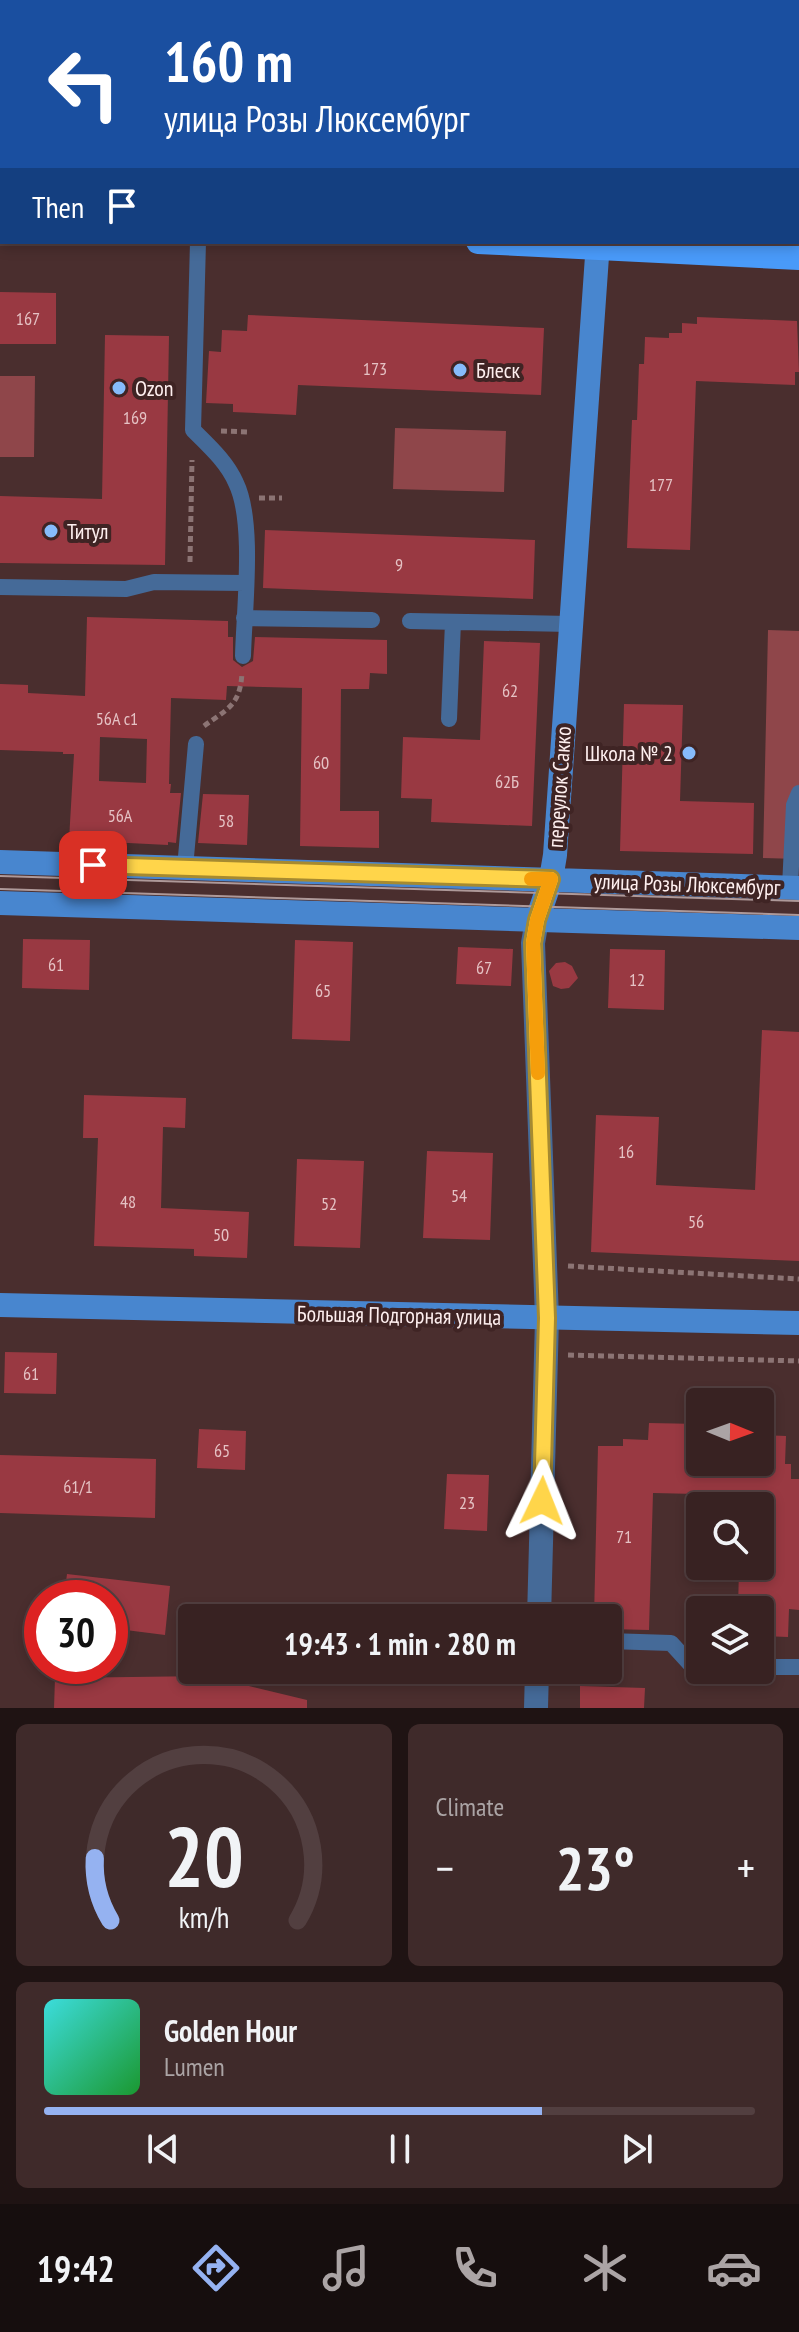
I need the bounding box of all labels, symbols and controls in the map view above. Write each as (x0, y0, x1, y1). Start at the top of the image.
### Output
text: 160 m (164, 25, 293, 97)
icon: left (32, 32, 136, 136)
text: улица Розы Люксембург (164, 95, 469, 142)
icon: arrive (100, 184, 144, 228)
text: Then (32, 187, 84, 226)
house number: 167 (16, 307, 40, 330)
place label: Блеск (476, 356, 520, 384)
house number: 173 (363, 357, 387, 380)
marker: Блеск (451, 361, 469, 379)
place label: Ozon (135, 374, 174, 402)
marker: Ozon (110, 379, 128, 397)
house number: 169 (123, 406, 147, 429)
house number: 177 (649, 473, 673, 496)
place label: Титул (67, 517, 109, 545)
marker: Титул (42, 522, 60, 540)
house number: 9 (395, 553, 403, 576)
house number: 62 (502, 679, 518, 702)
house number: 56А с1 (96, 707, 138, 730)
street label: переулок Сакко (541, 725, 577, 849)
place label: Школа № 2 (585, 739, 673, 767)
marker: Школа № 2 (680, 744, 698, 762)
house number: 60 (313, 751, 329, 774)
house number: 62Б (495, 770, 519, 793)
house number: 56А (108, 804, 133, 827)
house number: 58 (218, 809, 234, 832)
pin (59, 831, 127, 899)
icon: arrive (71, 843, 115, 887)
street label: улица Розы Люксембург (593, 867, 781, 901)
house number: 61 (48, 953, 64, 976)
house number: 67 (476, 956, 492, 979)
house number: 12 (629, 968, 645, 991)
house number: 65 (315, 979, 331, 1002)
house number: 16 (618, 1140, 634, 1163)
house number: 54 (451, 1184, 467, 1207)
house number: 48 (120, 1190, 136, 1213)
house number: 52 (321, 1192, 337, 1215)
house number: 56 (688, 1210, 704, 1233)
house number: 50 (213, 1223, 229, 1246)
street label: Большая Подгорная улица (297, 1299, 501, 1331)
house number: 61 (23, 1362, 39, 1385)
north arrow (686, 1388, 774, 1476)
map controls (686, 1388, 774, 1684)
house number: 65 (214, 1439, 230, 1462)
position arrow (500, 1459, 584, 1543)
house number: 61/1 (63, 1475, 93, 1498)
house number: 23 (459, 1491, 475, 1514)
button: search (686, 1492, 774, 1580)
house number: 71 (616, 1525, 632, 1548)
speed limit sign: 30 (24, 1580, 128, 1684)
button: layers (686, 1596, 774, 1684)
text: 19:43 · 1 min · 280 m (284, 1624, 516, 1663)
text: Climate (436, 1790, 504, 1823)
text: 20 (164, 1802, 244, 1910)
text: 23° (556, 1829, 635, 1907)
text: − (436, 1839, 454, 1896)
text: + (737, 1839, 755, 1896)
text: km/h (178, 1899, 229, 1936)
text: Golden Hour (164, 2011, 297, 2050)
text: Lumen (164, 2050, 225, 2083)
icon: previous (141, 2127, 185, 2171)
icon: pause (378, 2127, 422, 2171)
icon: next (615, 2127, 659, 2171)
icon: directions (188, 2240, 244, 2296)
icon: music (318, 2240, 374, 2296)
icon: phone (447, 2240, 503, 2296)
icon: climate (577, 2240, 633, 2296)
icon: car (706, 2240, 762, 2296)
text: 19:42 (37, 2245, 115, 2292)

